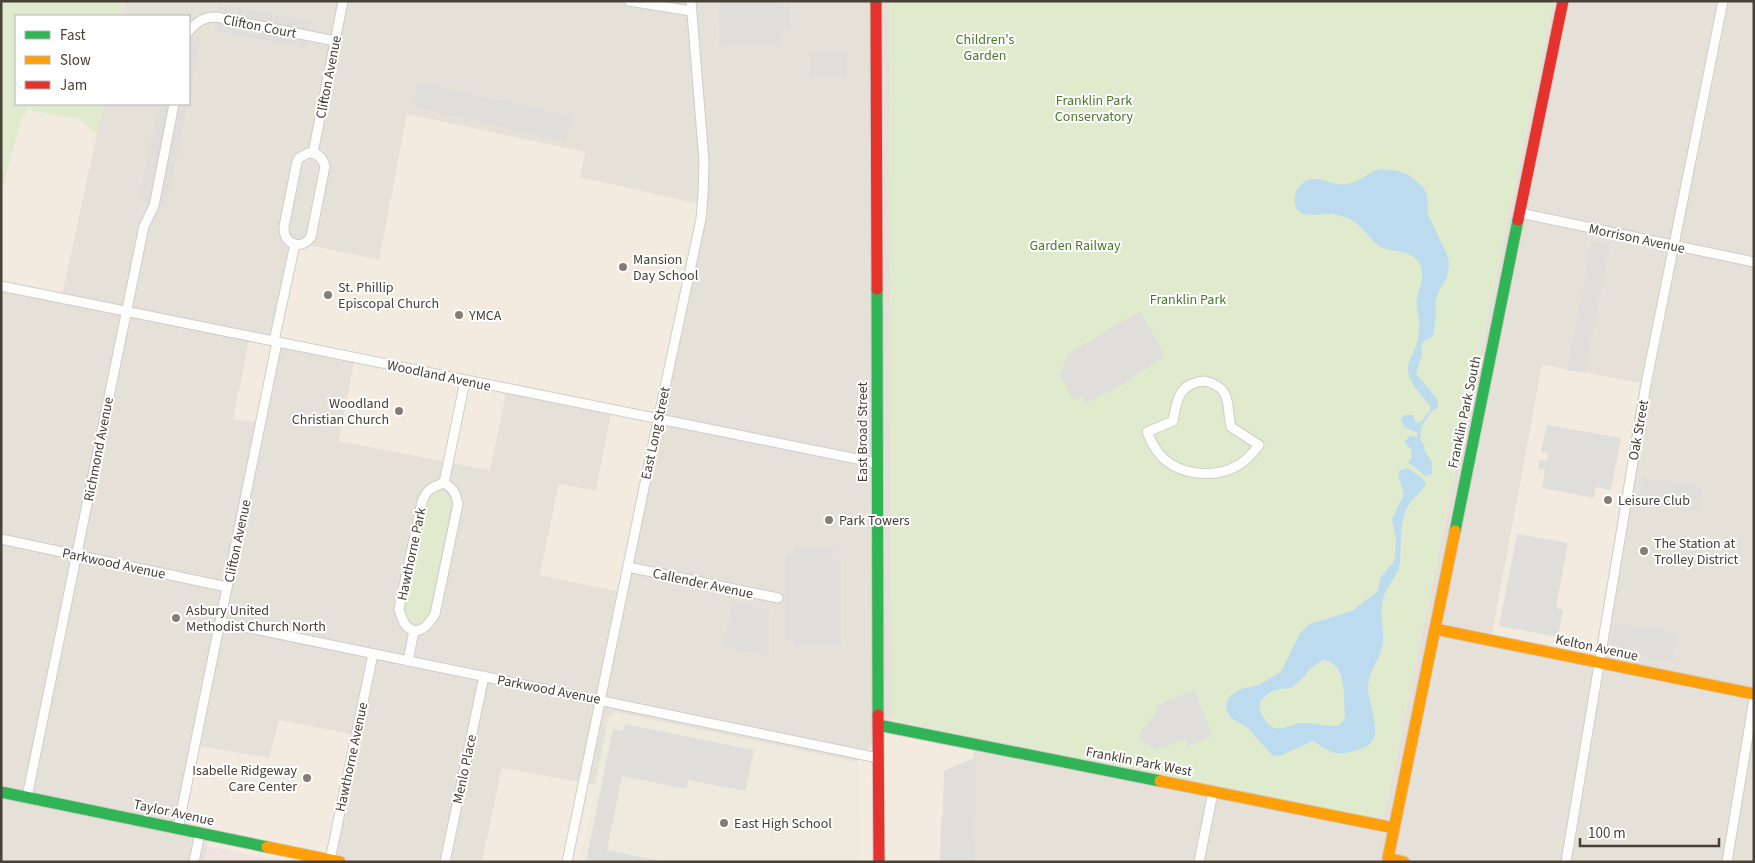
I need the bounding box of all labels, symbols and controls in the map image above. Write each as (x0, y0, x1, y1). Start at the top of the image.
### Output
street label: Clifton Court (222, 10, 298, 44)
legend (15, 15, 190, 105)
text: Fast (60, 25, 86, 46)
park label: Children's Garden (956, 30, 1015, 66)
street label: Clifton Avenue (311, 34, 347, 120)
text: Slow (60, 50, 91, 71)
text: Jam (60, 75, 87, 96)
park label: Franklin Park Conservatory (1055, 91, 1134, 127)
street label: Morrison Avenue (1587, 219, 1687, 259)
park label: Garden Railway (1029, 236, 1121, 256)
place label: Mansion Day School (633, 250, 699, 286)
marker: Mansion Day School (617, 261, 629, 273)
place label: St. Phillip Episcopal Church (338, 278, 439, 314)
marker: St. Phillip Episcopal Church (322, 289, 334, 301)
park label: Franklin Park (1150, 290, 1226, 310)
place label: YMCA (468, 306, 502, 326)
marker: YMCA (453, 309, 465, 321)
street label: Franklin Park South (1443, 354, 1487, 470)
street label: Woodland Avenue (385, 355, 493, 397)
street label: East Broad Street (853, 381, 873, 482)
street label: East Long Street (636, 385, 676, 481)
place label: Woodland Christian Church (292, 394, 389, 430)
street label: Richmond Avenue (79, 395, 119, 503)
street label: Oak Street (1624, 398, 1654, 462)
marker: Woodland Christian Church (393, 405, 405, 417)
place label: Leisure Club (1618, 491, 1690, 511)
marker: Leisure Club (1602, 494, 1614, 506)
street label: Clifton Avenue (219, 498, 257, 585)
street label: Hawthorne Park (392, 506, 432, 603)
place label: Park Towers (839, 511, 910, 531)
marker: Park Towers (823, 514, 835, 526)
place label: The Station at Trolley District (1654, 534, 1739, 570)
street label: Parkwood Avenue (60, 543, 167, 585)
marker: The Station at Trolley District (1638, 545, 1650, 557)
street label: Callender Avenue (651, 564, 755, 604)
place label: Asbury United Methodist Church North (186, 601, 326, 637)
marker: Asbury United Methodist Church North (170, 612, 182, 624)
street label: Kelton Avenue (1554, 629, 1640, 667)
street label: Parkwood Avenue (495, 670, 602, 710)
street label: Hawthorne Avenue (331, 700, 373, 814)
street label: Menlo Place (448, 733, 482, 806)
street label: Franklin Park West (1084, 742, 1194, 782)
place label: Isabelle Ridgeway Care Center (192, 761, 297, 797)
marker: Isabelle Ridgeway Care Center (301, 772, 313, 784)
street label: Taylor Avenue (132, 795, 216, 831)
place label: East High School (734, 814, 832, 834)
scale bar (1580, 816, 1719, 848)
marker: East High School (718, 817, 730, 829)
text: 100 m (1588, 823, 1626, 844)

